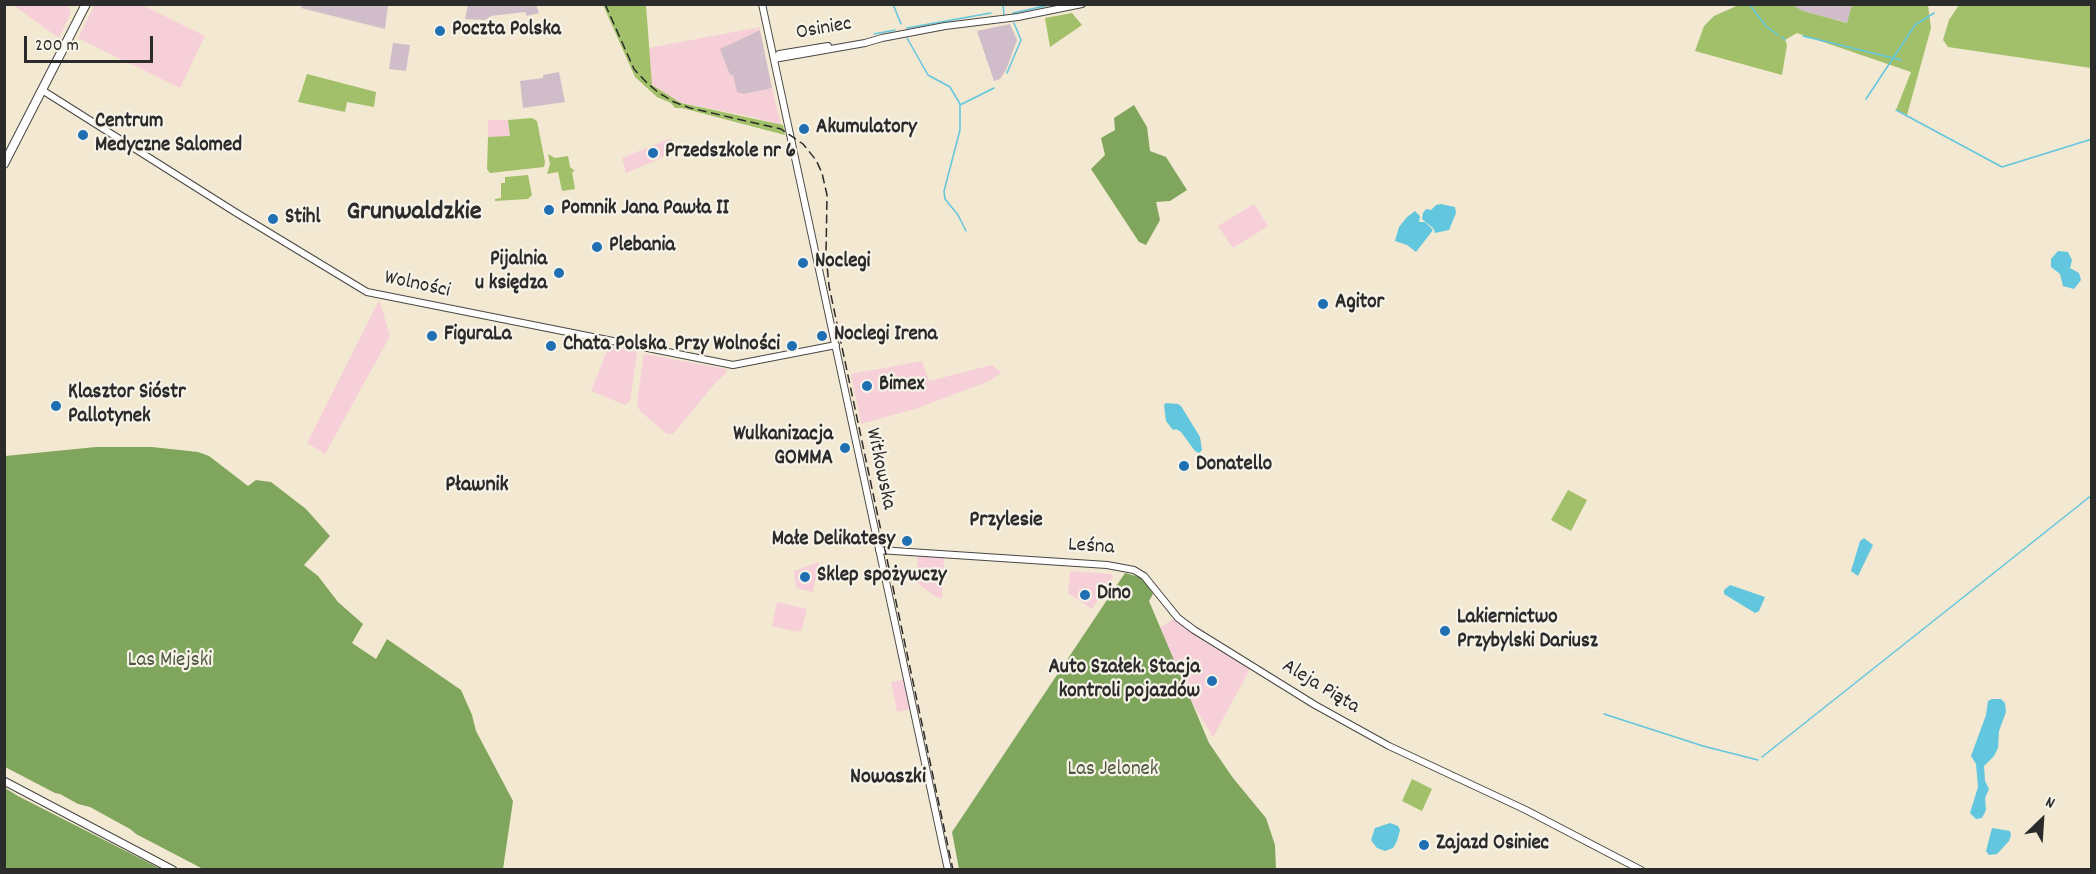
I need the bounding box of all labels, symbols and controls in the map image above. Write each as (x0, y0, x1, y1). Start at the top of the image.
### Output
street label: Osiniec (794, 13, 854, 47)
place label: Poczta Polska (452, 18, 561, 44)
scale bar (27, 24, 156, 62)
marker: Poczta Polska (433, 24, 447, 38)
text: 200 m (35, 34, 79, 59)
place label: Centrum Medyczne Salomed (95, 110, 242, 160)
place label: Akumulatory (816, 116, 917, 142)
marker: Akumulatory (797, 122, 811, 136)
marker: Centrum Medyczne Salomed (76, 128, 90, 142)
place label: Przedszkole nr 6 (665, 140, 796, 166)
marker: Przedszkole nr 6 (646, 146, 660, 160)
place label: Pomnik Jana Pawła II (561, 197, 729, 223)
district label: Grunwaldzkie (346, 198, 482, 230)
marker: Pomnik Jana Pawła II (542, 203, 556, 217)
place label: Stihl (285, 206, 320, 232)
marker: Stihl (266, 212, 280, 226)
place label: Plebania (609, 234, 675, 260)
marker: Plebania (590, 240, 604, 254)
place label: Pijalnia u księdza (475, 248, 547, 298)
place label: Noclegi (815, 250, 870, 276)
marker: Noclegi (796, 256, 810, 270)
marker: Pijalnia u księdza (552, 266, 566, 280)
street label: Wolności (382, 267, 452, 305)
place label: Agitor (1335, 291, 1384, 317)
marker: Agitor (1316, 297, 1330, 311)
place label: FiguraLa (444, 323, 512, 349)
place label: Noclegi Irena (834, 323, 937, 349)
marker: FiguraLa (425, 329, 439, 343)
marker: Noclegi Irena (815, 329, 829, 343)
place label: Chata Polska (563, 333, 666, 359)
place label: Przy Wolności (675, 333, 780, 359)
marker: Chata Polska (544, 339, 558, 353)
marker: Przy Wolności (785, 339, 799, 353)
place label: Bimex (879, 373, 924, 399)
marker: Bimex (860, 379, 874, 393)
place label: Klasztor Sióstr Pallotynek (68, 381, 186, 431)
marker: Klasztor Sióstr Pallotynek (49, 399, 63, 413)
place label: Wulkanizacja GOMMA (733, 423, 833, 473)
street label: Witkowska (858, 426, 900, 512)
marker: Wulkanizacja GOMMA (838, 441, 852, 455)
place label: Donatello (1196, 453, 1272, 479)
marker: Donatello (1177, 459, 1191, 473)
district label: Pławnik (445, 474, 509, 500)
district label: Przylesie (969, 509, 1043, 535)
place label: Małe Delikatesy (772, 528, 895, 554)
marker: Małe Delikatesy (900, 534, 914, 548)
street label: Leśna (1067, 534, 1115, 562)
place label: Sklep spożywczy (817, 564, 946, 590)
marker: Sklep spożywczy (798, 570, 812, 584)
place label: Dino (1097, 582, 1131, 608)
marker: Dino (1078, 588, 1092, 602)
place label: Lakiernictwo Przybylski Dariusz (1457, 606, 1598, 656)
marker: Lakiernictwo Przybylski Dariusz (1438, 624, 1452, 638)
park label: Las Miejski (128, 649, 212, 675)
street label: Aleja Piąta (1277, 655, 1363, 721)
place label: Auto Szałek. Stacja kontroli pojazdów (1048, 656, 1200, 706)
marker: Auto Szałek. Stacja kontroli pojazdów (1205, 674, 1219, 688)
park label: Las Jelonek (1068, 758, 1158, 784)
district label: Nowaszki (850, 766, 926, 792)
north arrow (2012, 790, 2072, 850)
text: N (2041, 791, 2058, 815)
place label: Zajazd Osiniec (1436, 832, 1549, 858)
marker: Zajazd Osiniec (1417, 838, 1431, 852)

